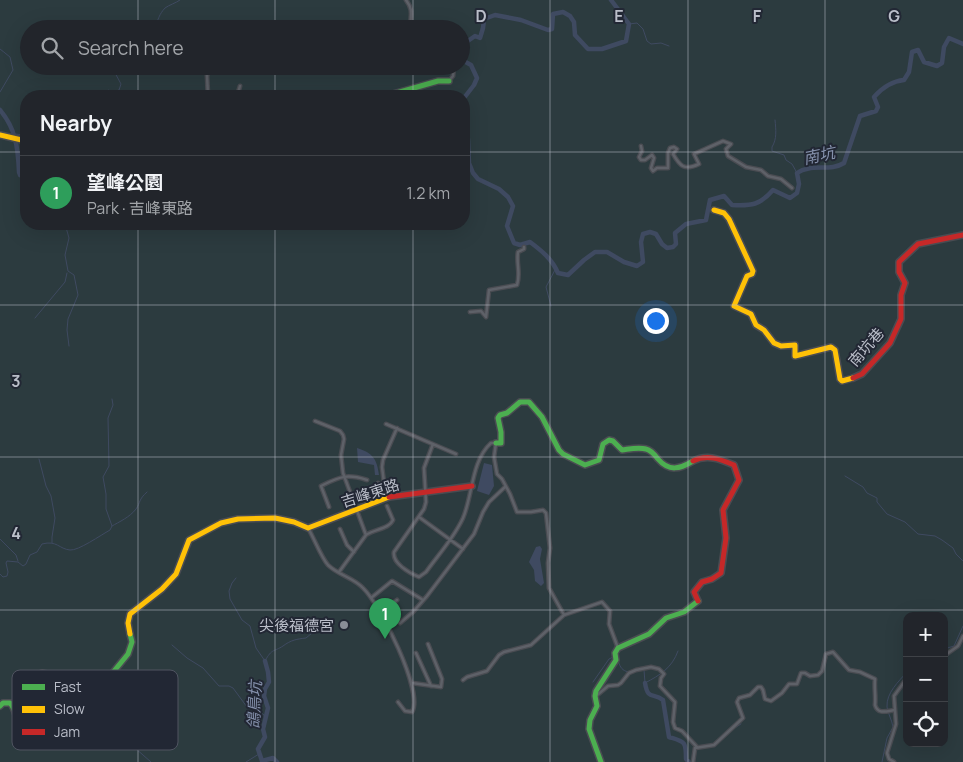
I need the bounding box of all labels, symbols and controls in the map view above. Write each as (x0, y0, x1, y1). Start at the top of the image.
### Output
text: D (475, 5, 487, 27)
text: E (614, 5, 624, 27)
text: F (753, 5, 762, 27)
text: G (888, 5, 900, 27)
search box (20, 20, 470, 75)
icon: search (38, 34, 66, 62)
text: Search here (78, 35, 184, 61)
text: Nearby (40, 109, 112, 137)
water label: 南坑 (801, 140, 839, 169)
text: 望峰公園 (87, 169, 163, 195)
text: 1 (52, 182, 60, 204)
text: 1.2 km (407, 182, 450, 204)
text: Park · 吉峰東路 (87, 197, 193, 219)
your location (643, 308, 669, 334)
street label: 南坑巷 (843, 323, 889, 371)
text: 3 (11, 370, 21, 392)
street label: 吉峰東路 (338, 474, 402, 512)
text: 4 (11, 522, 21, 544)
pin: 1 (369, 598, 401, 639)
map controls (903, 612, 948, 747)
button: + (903, 612, 948, 657)
place label: 尖後福德宮 (259, 615, 334, 636)
marker: 尖後福德宮 (338, 619, 350, 631)
button: − (903, 657, 948, 702)
legend (12, 670, 178, 750)
text: Fast (54, 677, 82, 696)
water label: 鴿鳥坑 (242, 678, 266, 730)
text: Slow (54, 699, 85, 718)
button: locate (903, 702, 948, 747)
text: Jam (54, 722, 80, 741)

